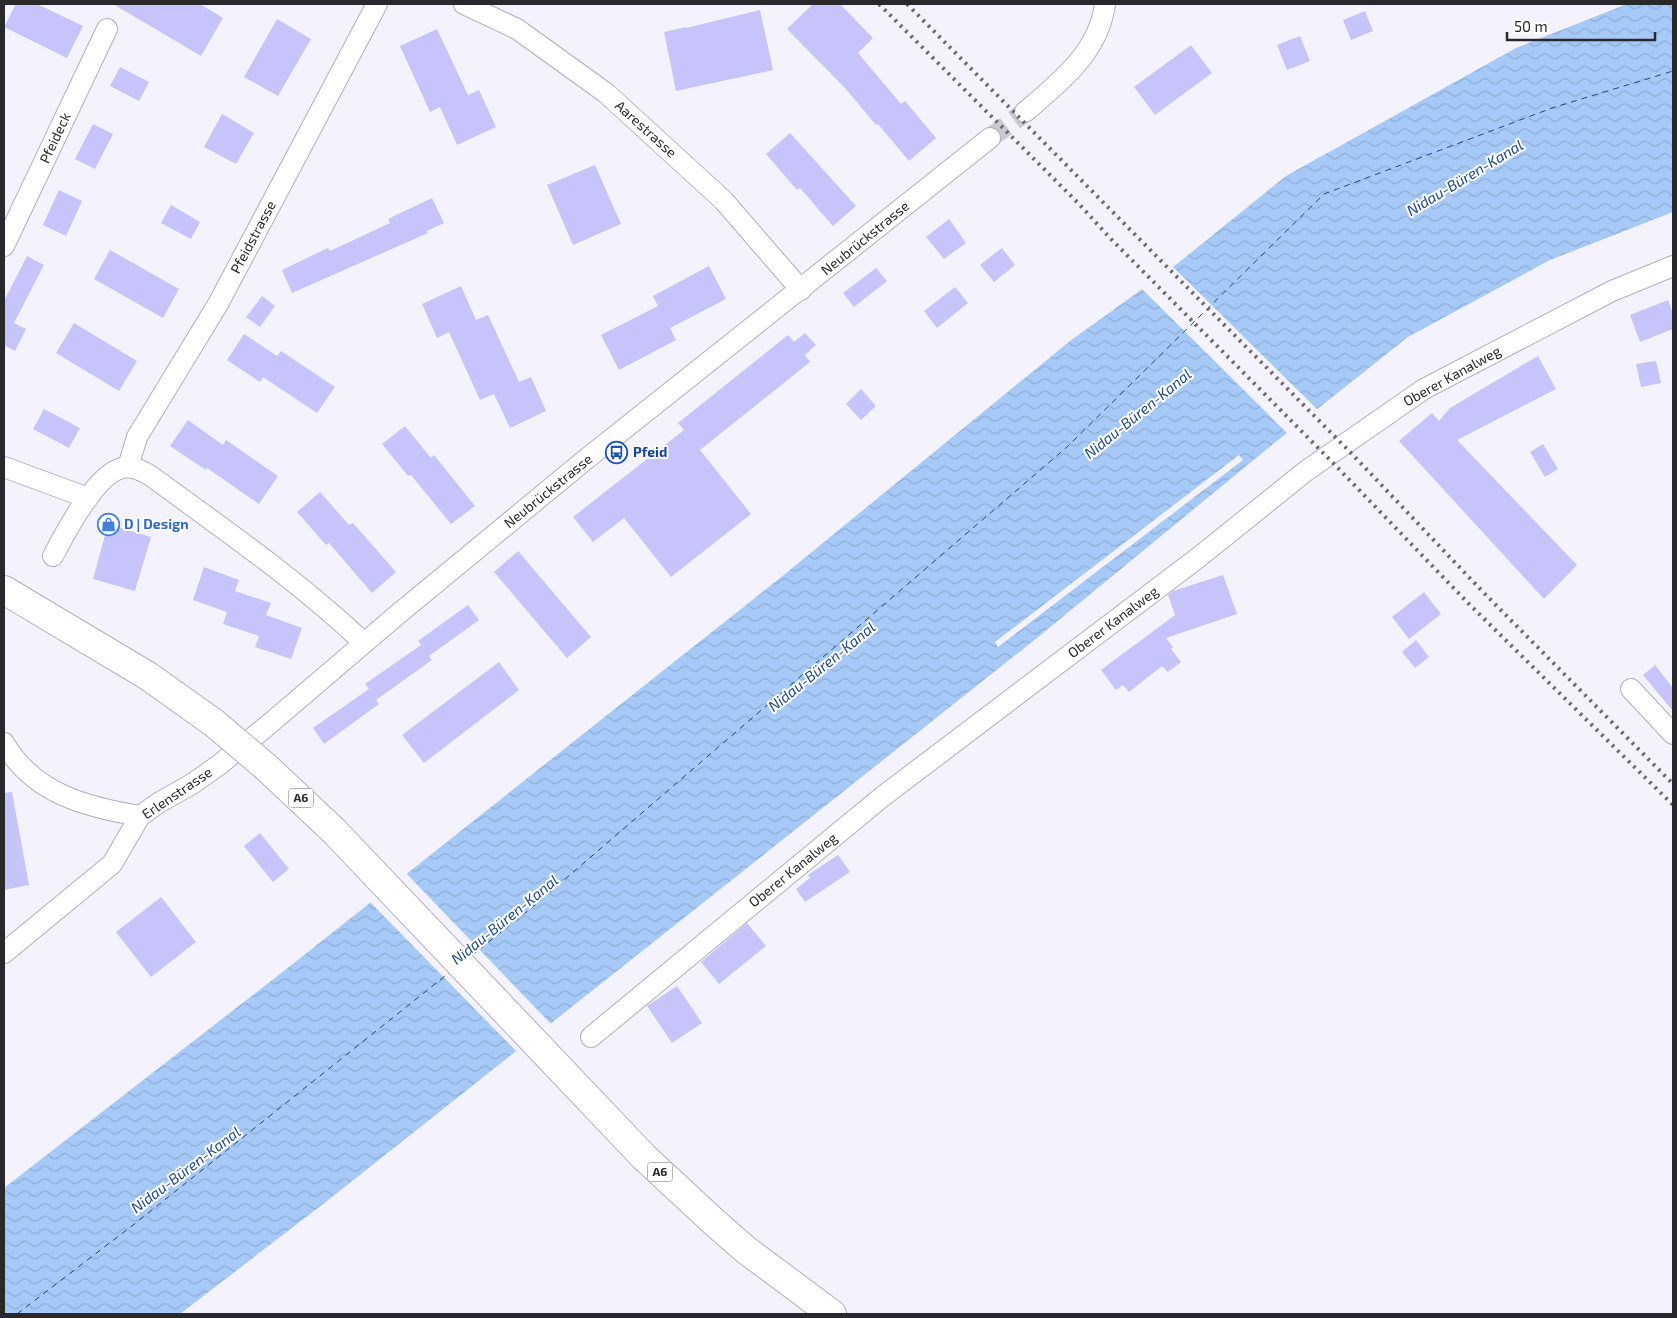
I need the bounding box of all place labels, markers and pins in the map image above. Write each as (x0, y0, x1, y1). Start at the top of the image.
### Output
bus stop icon: Pfeid (605, 440, 629, 464)
place label: Pfeid (633, 443, 667, 460)
shop icon: D | Design (96, 512, 120, 536)
place label: D | Design (124, 515, 189, 532)

